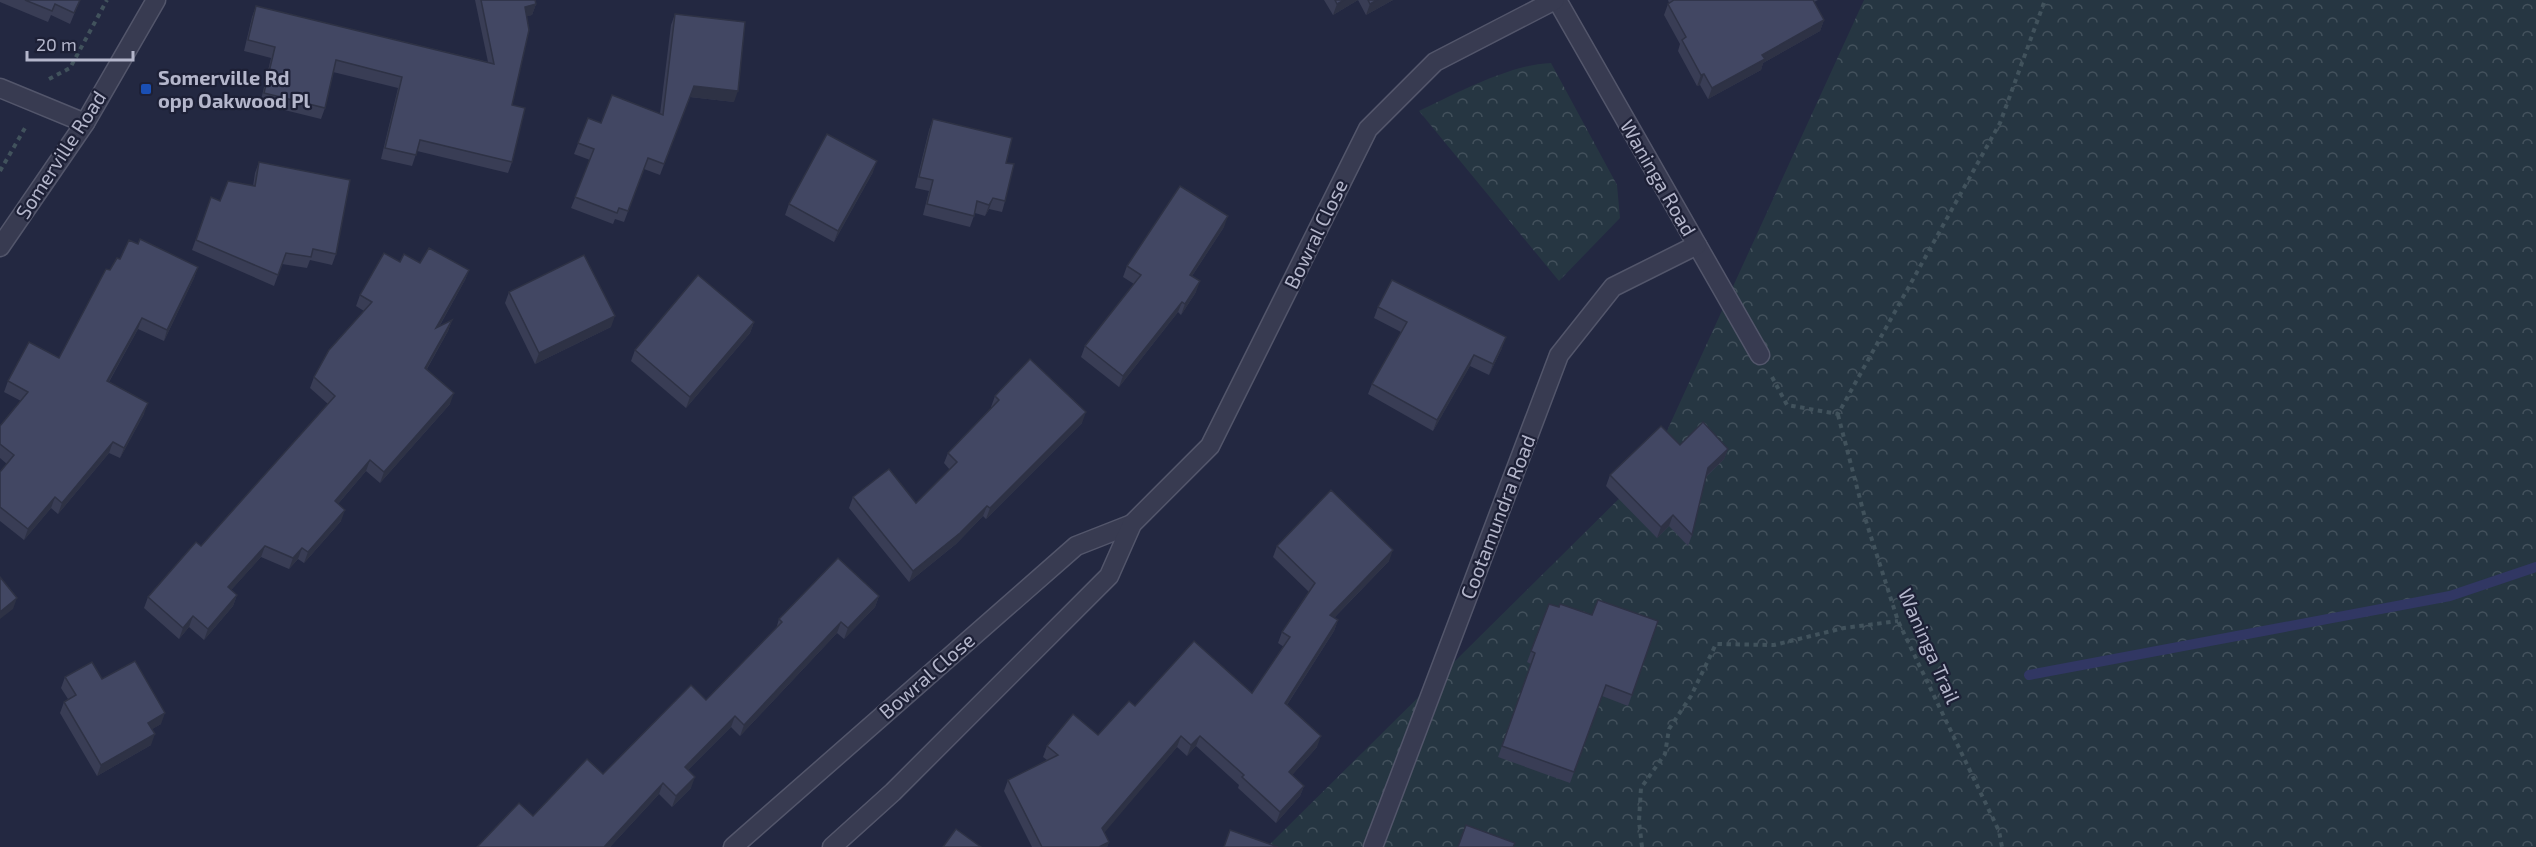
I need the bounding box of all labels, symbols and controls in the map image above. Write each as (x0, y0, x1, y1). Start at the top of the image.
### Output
scale bar (27, 24, 134, 62)
text: 20 m (36, 33, 77, 55)
place label: Somerville Rd opp Oakwood Pl (158, 65, 311, 112)
marker: Somerville Rd opp Oakwood Pl (139, 82, 153, 96)
street label: Somerville Road (10, 86, 110, 223)
street label: Waninga Road (1616, 115, 1702, 240)
street label: Bowral Close (1278, 175, 1352, 292)
street label: Cootamundra Road (1455, 431, 1539, 602)
street label: Waninga Trail (1894, 584, 1966, 707)
street label: Bowral Close (874, 627, 979, 723)

